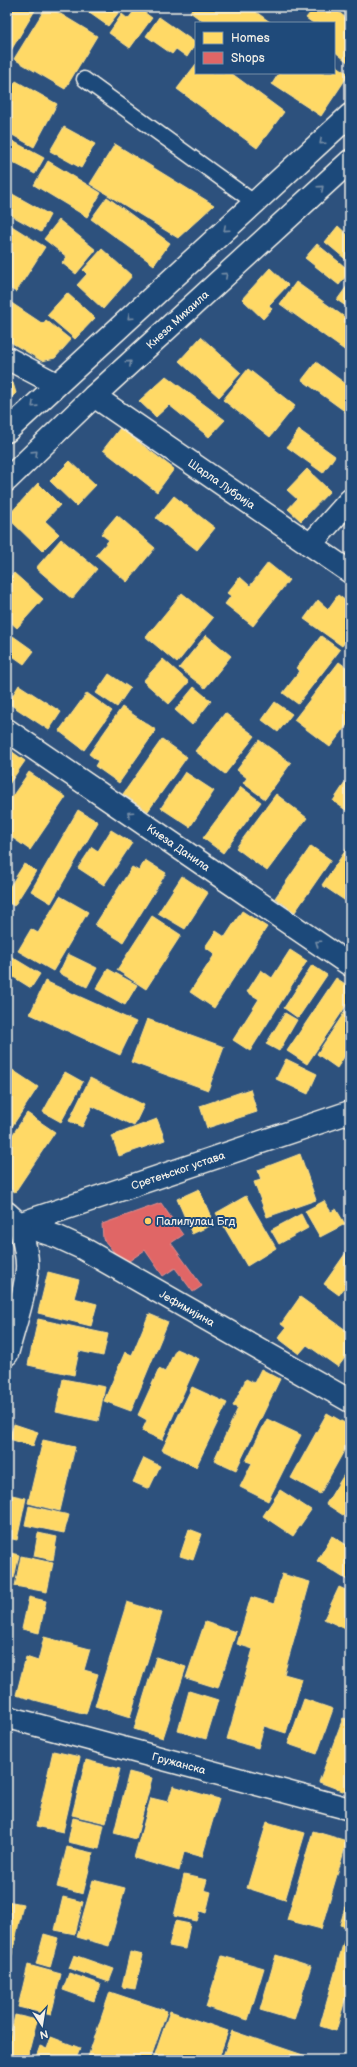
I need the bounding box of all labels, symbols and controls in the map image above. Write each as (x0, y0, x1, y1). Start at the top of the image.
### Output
legend (195, 22, 335, 74)
text: Homes (231, 31, 270, 46)
text: Shops (231, 51, 265, 66)
one-way arrow (319, 137, 326, 144)
one-way arrow (316, 185, 324, 192)
one-way arrow (223, 225, 230, 232)
one-way arrow (221, 273, 228, 280)
street label: Кнеза Михаила (143, 287, 211, 351)
one-way arrow (127, 313, 135, 320)
one-way arrow (125, 361, 132, 368)
one-way arrow (31, 400, 39, 408)
one-way arrow (30, 450, 38, 457)
street label: Шарла Лубрија (186, 456, 258, 512)
one-way arrow (127, 811, 134, 819)
street label: Кнеза Данила (145, 821, 213, 874)
one-way arrow (315, 940, 322, 948)
street label: Сретењског устава (129, 1148, 227, 1192)
place label: Палилулац Бгд (156, 1215, 236, 1228)
marker: Палилулац Бгд (143, 1216, 153, 1226)
street label: Јефимијина (157, 1287, 218, 1329)
street label: Гружанска (151, 1750, 208, 1777)
north arrow (22, 2005, 62, 2045)
text: N (39, 2027, 49, 2042)

